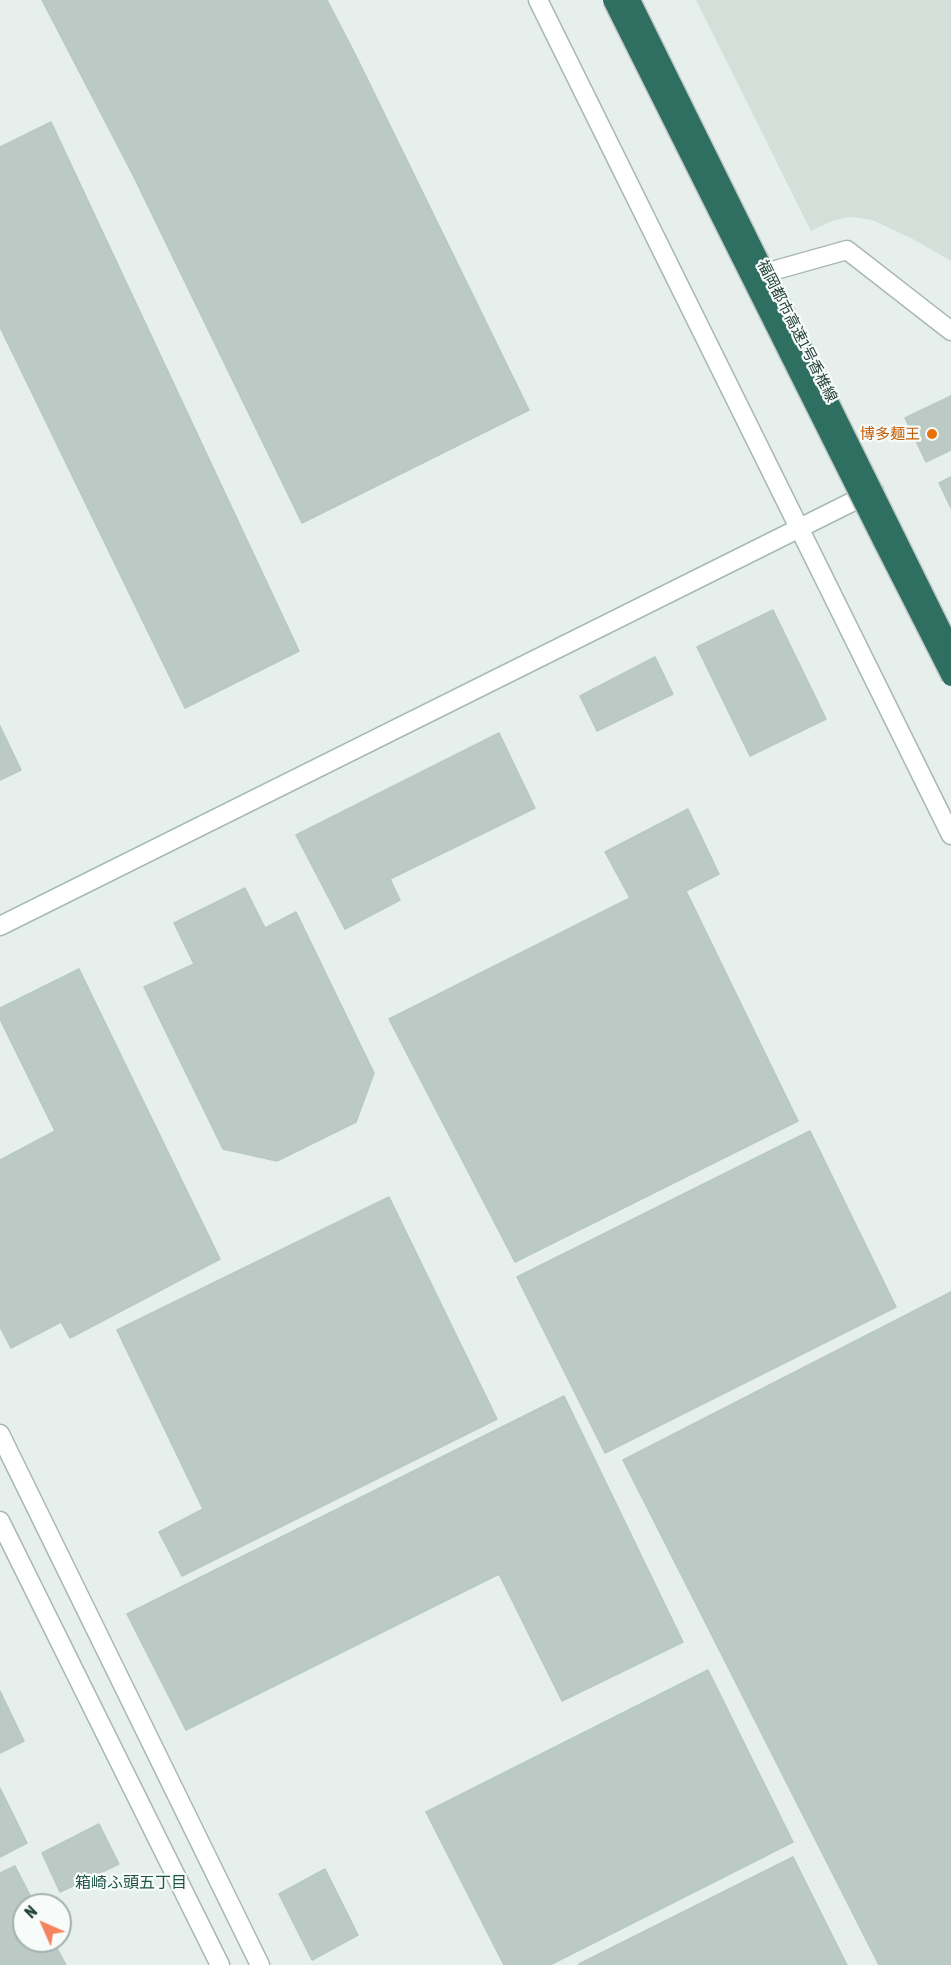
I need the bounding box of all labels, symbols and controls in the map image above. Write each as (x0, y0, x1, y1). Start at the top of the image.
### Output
street label: 福岡都市高速1号香椎線 (753, 257, 841, 405)
place label: 博多麺王 (860, 425, 920, 443)
marker: 博多麺王 (925, 427, 939, 441)
district label: 箱崎ふ頭五丁目 (75, 1873, 187, 1893)
north arrow (12, 1893, 72, 1953)
text: N (21, 1902, 40, 1921)

